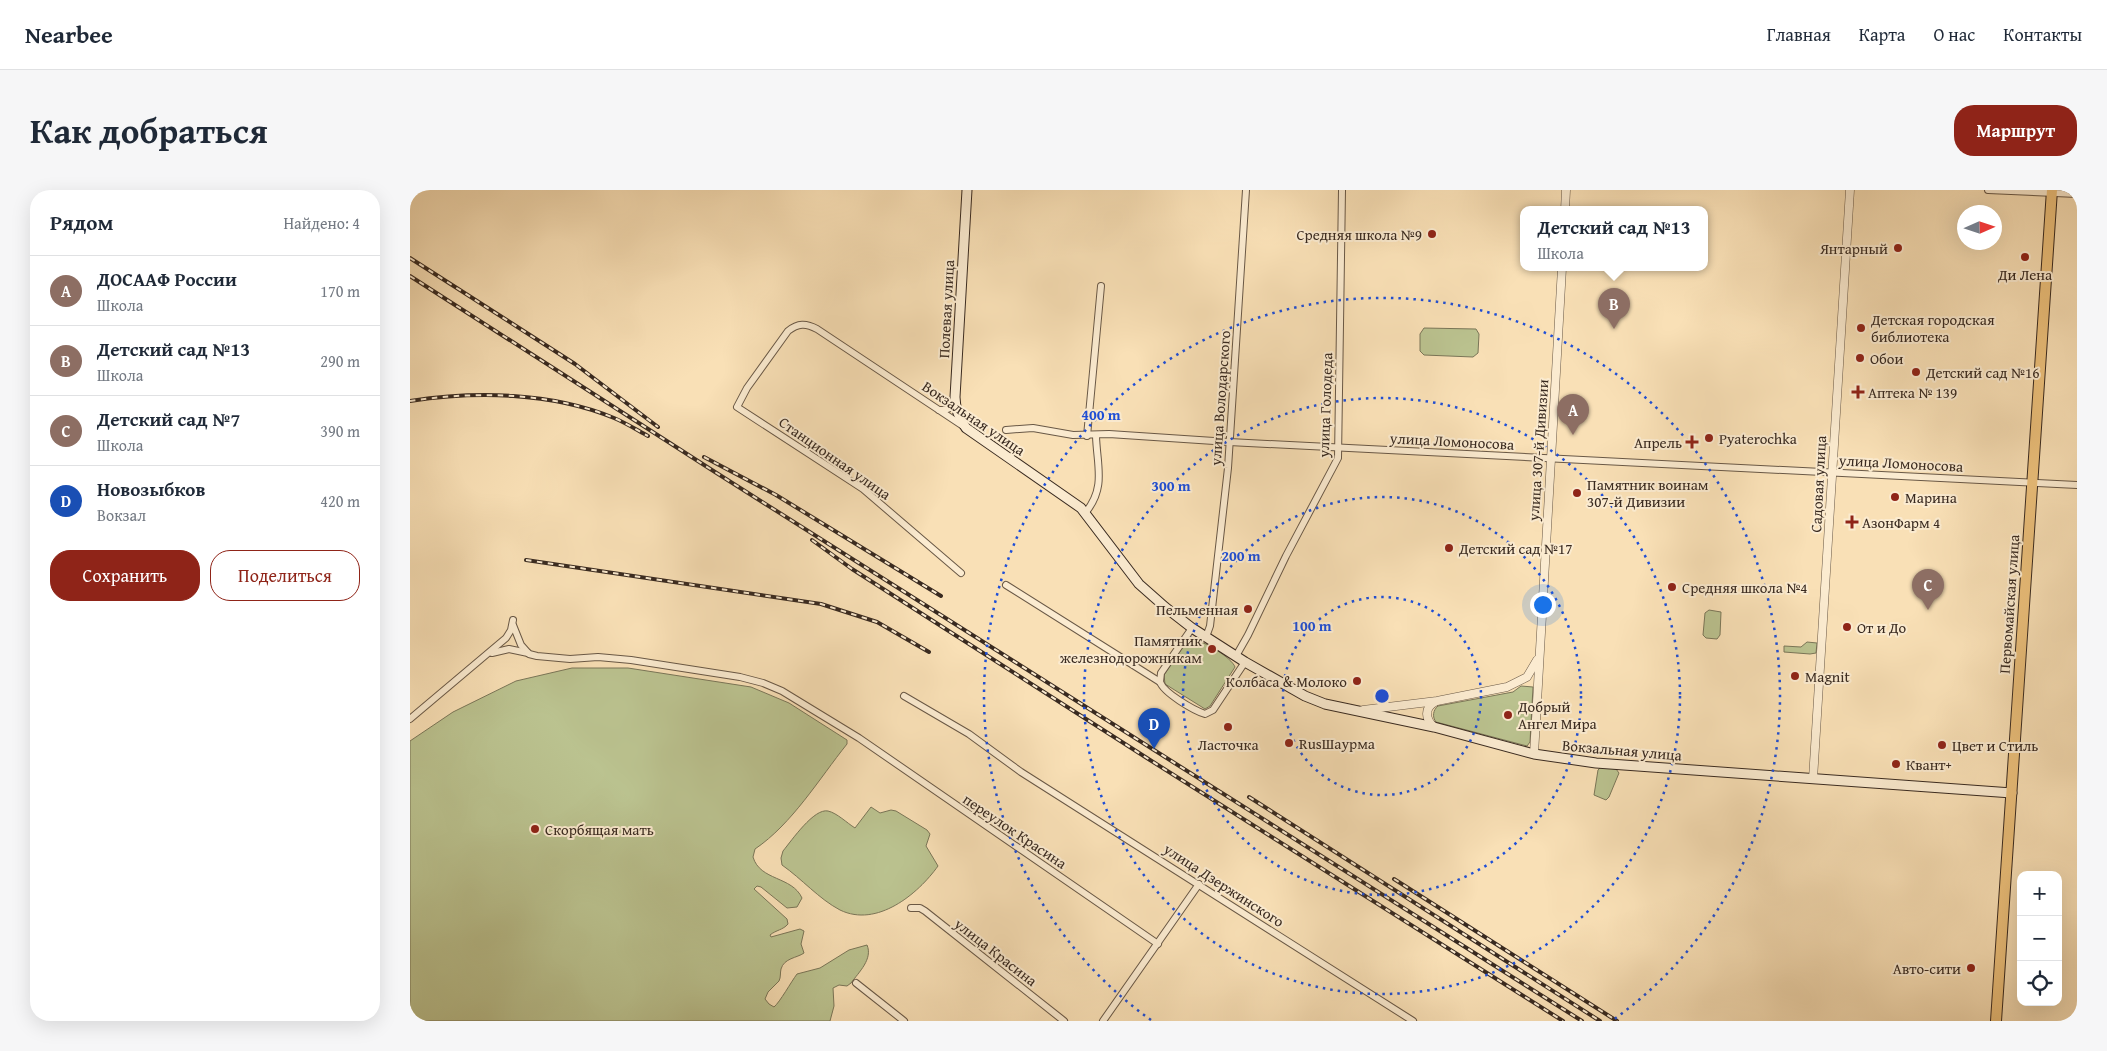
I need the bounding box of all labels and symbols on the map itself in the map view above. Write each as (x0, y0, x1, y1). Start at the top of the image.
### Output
north arrow (1957, 205, 2002, 250)
place label: Средняя школа №9 (1296, 224, 1422, 245)
marker: Средняя школа №9 (1426, 228, 1438, 240)
place label: Янтарный (1819, 238, 1888, 259)
marker: Янтарный (1892, 242, 1904, 254)
marker: Ди Лена (2019, 251, 2031, 263)
street label: Полевая улица (933, 258, 959, 359)
place label: Ди Лена (1997, 264, 2053, 285)
pin: B (1598, 288, 1630, 329)
place label: Детская городская библиотека (1870, 309, 1995, 347)
marker: Детская городская библиотека (1855, 322, 1867, 334)
street label: улица Володарского (1205, 329, 1235, 467)
place label: Обои (1870, 348, 1903, 369)
street label: улица Голодеда (1313, 351, 1337, 459)
marker: Обои (1854, 352, 1866, 364)
place label: Детский сад №16 (1925, 362, 2039, 383)
marker: Детский сад №16 (1910, 366, 1922, 378)
street label: Вокзальная улица (918, 376, 1030, 461)
street label: улица 307-й Дивизии (1523, 378, 1553, 523)
place label: Аптека № 139 (1868, 382, 1957, 403)
marker: Аптека № 139 (1852, 386, 1864, 398)
pin: A (1557, 394, 1589, 435)
text: 400 m (1081, 404, 1121, 425)
street label: Станционная улица (775, 411, 896, 505)
street label: улица Ломоносова (1388, 427, 1516, 455)
place label: Pyaterochka (1719, 428, 1797, 449)
place label: Апрель (1634, 432, 1682, 453)
marker: Pyaterochka (1703, 432, 1715, 444)
street label: Садовая улица (1805, 434, 1831, 533)
marker: Апрель (1686, 436, 1698, 448)
street label: улица Ломоносова (1837, 449, 1965, 477)
place label: Памятник воинам 307-й Дивизии (1587, 474, 1709, 512)
text: 300 m (1151, 475, 1191, 496)
marker: Памятник воинам 307-й Дивизии (1571, 487, 1583, 499)
place label: Марина (1905, 487, 1958, 508)
marker: Марина (1889, 491, 1901, 503)
place label: АзонФарм 4 (1862, 512, 1940, 533)
marker: АзонФарм 4 (1846, 516, 1858, 528)
street label: Первомайская улица (1994, 533, 2024, 674)
place label: Детский сад №17 (1458, 538, 1572, 559)
marker: Детский сад №17 (1443, 542, 1455, 554)
text: 200 m (1221, 545, 1261, 566)
pin: C (1912, 569, 1944, 610)
place label: Средняя школа №4 (1682, 577, 1808, 598)
marker: Средняя школа №4 (1666, 581, 1678, 593)
your location (1530, 592, 1556, 618)
place label: Пельменная (1156, 599, 1238, 620)
marker: Пельменная (1242, 603, 1254, 615)
text: 100 m (1292, 615, 1332, 636)
place label: От и До (1857, 617, 1906, 638)
marker: От и До (1841, 621, 1853, 633)
place label: Памятник железнодорожникам (1060, 630, 1202, 668)
marker: Памятник железнодорожникам (1206, 643, 1218, 655)
place label: Magnit (1805, 666, 1850, 687)
marker: Magnit (1789, 670, 1801, 682)
place label: Колбаса & Молоко (1226, 671, 1347, 692)
marker: Колбаса & Молоко (1351, 675, 1363, 687)
centre of rings (1373, 687, 1391, 705)
place label: Добрый Ангел Мира (1517, 696, 1598, 734)
pin: D (1138, 708, 1170, 749)
marker: Добрый Ангел Мира (1502, 709, 1514, 721)
marker: Ласточка (1222, 721, 1234, 733)
place label: RusШаурма (1299, 733, 1376, 754)
place label: Ласточка (1197, 734, 1259, 755)
street label: Вокзальная улица (1561, 734, 1684, 766)
place label: Цвет и Стиль (1952, 735, 2038, 756)
marker: RusШаурма (1283, 737, 1295, 749)
marker: Цвет и Стиль (1936, 739, 1948, 751)
place label: Квант+ (1906, 754, 1952, 775)
marker: Квант+ (1890, 758, 1902, 770)
street label: переулок Красина (959, 788, 1072, 874)
place label: Скорбящая мать (545, 819, 654, 840)
marker: Скорбящая мать (529, 823, 541, 835)
street label: улица Дзержинского (1159, 838, 1289, 932)
street label: улица Красина (949, 912, 1042, 991)
place label: Авто-сити (1893, 958, 1961, 979)
marker: Авто-сити (1965, 962, 1977, 974)

